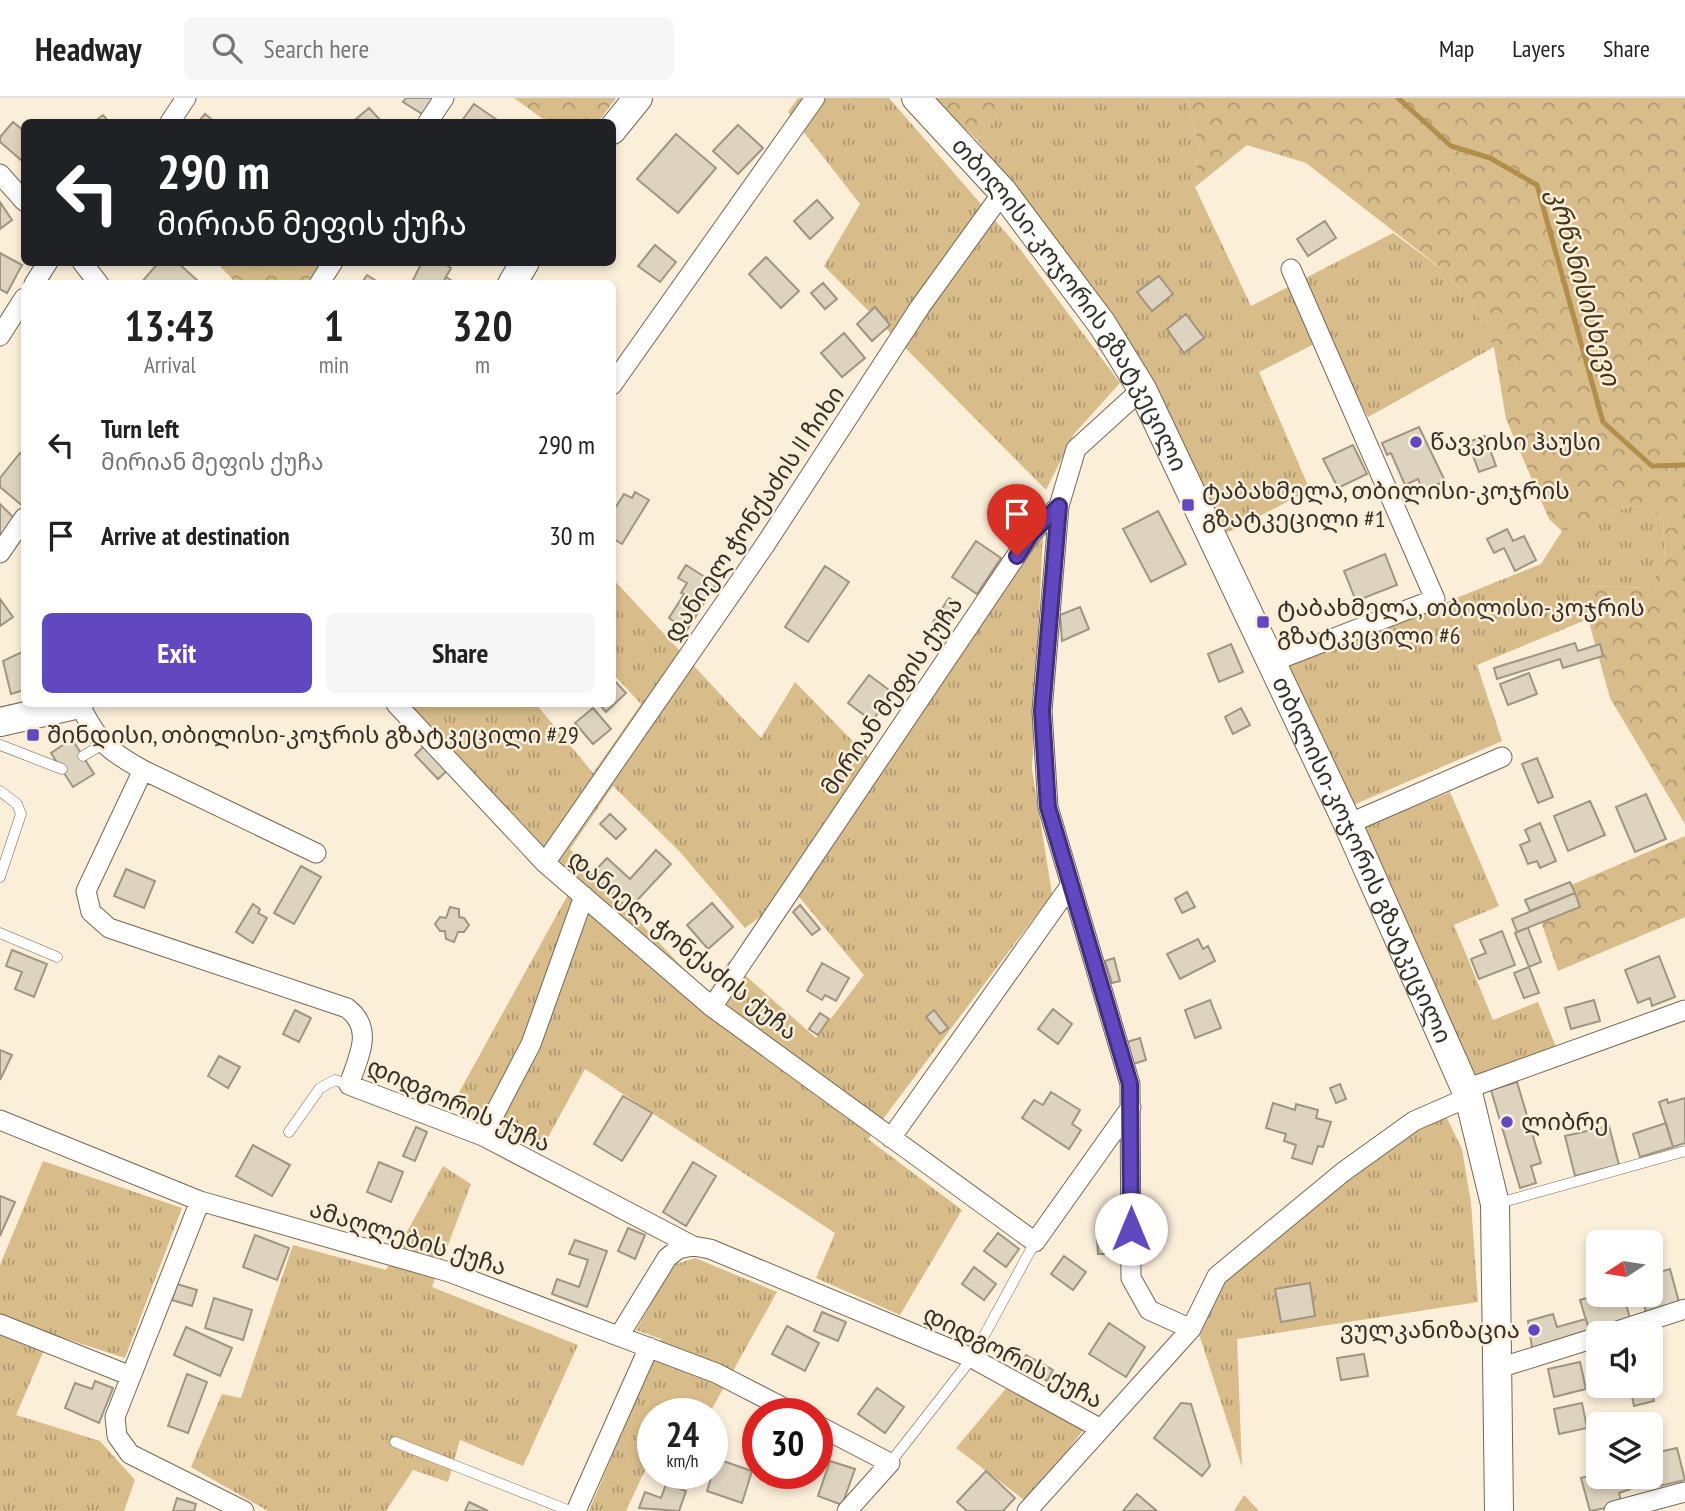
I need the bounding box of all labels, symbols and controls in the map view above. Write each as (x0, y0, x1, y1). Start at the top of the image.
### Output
search box (184, 17, 674, 80)
text: Headway (35, 27, 142, 70)
icon: search (208, 29, 246, 67)
text: Search here (264, 32, 369, 65)
text: Map (1439, 33, 1474, 64)
text: Layers (1512, 33, 1565, 64)
text: Share (1603, 33, 1650, 64)
street label: თბილისი-კოჯორის გზატკეცილი (945, 130, 1195, 476)
text: 290 m (157, 139, 270, 203)
icon: left (42, 147, 133, 238)
water label: კრწანისისხევი (1541, 185, 1629, 390)
text: მირიან მეფის ქუჩა (157, 202, 467, 244)
text: 13:43 (124, 298, 215, 353)
text: 1 (324, 298, 344, 353)
text: 320 (452, 298, 513, 353)
text: Arrival (144, 350, 196, 379)
text: min (319, 350, 349, 379)
text: m (475, 350, 490, 379)
street label: დანიელ ჭონქაძის II ჩიხი (656, 380, 851, 648)
text: Turn left (101, 412, 179, 445)
icon: left (42, 426, 80, 464)
place label: წავკისი ჰაუსი (1430, 426, 1601, 457)
text: 290 m (537, 428, 595, 461)
marker: წავკისი ჰაუსი (1408, 434, 1424, 450)
text: მირიან მეფის ქუჩა (101, 447, 324, 476)
place label: ტაბახმელა, თბილისი-კოჯრის გზატკეცილი #1 (1202, 475, 1570, 534)
pin (987, 484, 1047, 556)
icon: arrive (998, 495, 1036, 533)
marker: ტაბახმელა, თბილისი-კოჯრის გზატკეცილი #1 (1180, 497, 1196, 513)
icon: arrive (42, 517, 80, 555)
text: Arrive at destination (101, 519, 290, 552)
text: 30 m (549, 519, 595, 552)
street label: მირიან მეფის ქუჩა (814, 591, 969, 801)
place label: ტაბახმელა, თბილისი-კოჯრის გზატკეცილი #6 (1277, 592, 1645, 651)
button: Exit (42, 613, 312, 693)
button: Share (326, 613, 595, 693)
marker: ტაბახმელა, თბილისი-კოჯრის გზატკეცილი #6 (1255, 614, 1271, 630)
street label: თბილისი-კოჯორის გზატკეცილი (1265, 671, 1459, 1048)
place label: შინდისი, თბილისი-კოჯრის გზატკეცილი #29 (47, 719, 579, 750)
marker: შინდისი, თბილისი-კოჯრის გზატკეცილი #29 (25, 727, 41, 743)
street label: დანიელ ჭონქაძის ქუჩა (562, 843, 804, 1047)
street label: დიდგორის ქუჩა (363, 1050, 556, 1159)
place label: ლიბრე (1521, 1106, 1609, 1137)
marker: ლიბრე (1499, 1114, 1515, 1130)
position arrow (1094, 1192, 1168, 1266)
street label: ამაღლების ქუჩა (306, 1193, 510, 1282)
north arrow (1586, 1230, 1662, 1307)
map controls (1586, 1230, 1663, 1489)
street label: დიდგორის ქუჩა (918, 1298, 1108, 1415)
place label: ვულკანიზაცია (1340, 1314, 1520, 1345)
button: sound (1586, 1321, 1663, 1398)
marker: ვულკანიზაცია (1526, 1322, 1542, 1338)
speed limit sign: 30 (742, 1398, 833, 1489)
text: 24 (666, 1411, 699, 1457)
button: layers (1586, 1412, 1663, 1489)
text: km/h (667, 1449, 698, 1472)

